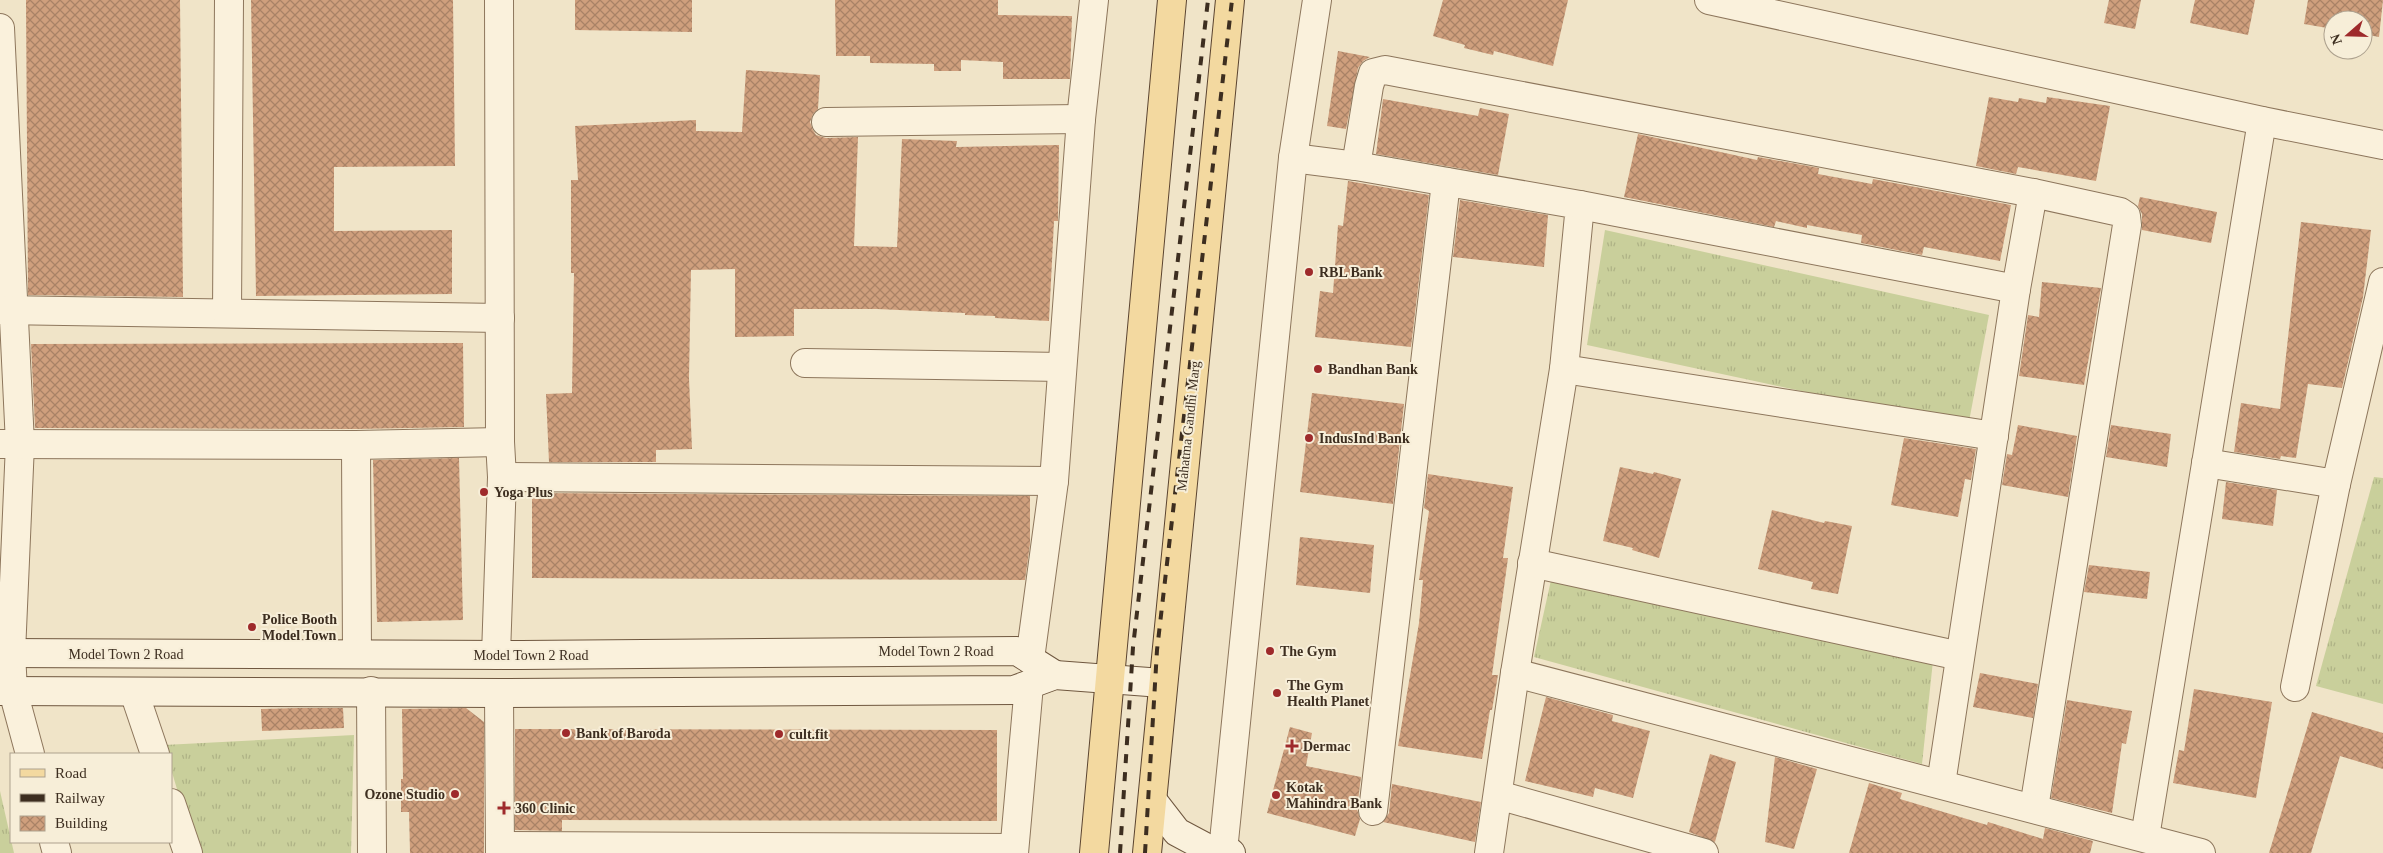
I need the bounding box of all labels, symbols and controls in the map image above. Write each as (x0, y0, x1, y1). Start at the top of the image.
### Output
north arrow (2323, 10, 2373, 60)
text: N (2327, 32, 2345, 47)
place label: RBL Bank (1319, 265, 1383, 280)
marker: RBL Bank (1303, 266, 1315, 278)
street label: Mahatma Gandhi Marg (1174, 360, 1203, 492)
place label: Bandhan Bank (1328, 362, 1418, 377)
marker: Bandhan Bank (1312, 363, 1324, 375)
place label: IndusInd Bank (1319, 431, 1410, 446)
marker: IndusInd Bank (1303, 432, 1315, 444)
place label: Yoga Plus (494, 485, 553, 500)
marker: Yoga Plus (478, 486, 490, 498)
place label: Police Booth Model Town (262, 612, 337, 643)
marker: Police Booth Model Town (246, 621, 258, 633)
street label: Model Town 2 Road (878, 644, 994, 659)
place label: The Gym (1280, 644, 1337, 659)
marker: The Gym (1264, 645, 1276, 657)
street label: Model Town 2 Road (68, 647, 184, 662)
street label: Model Town 2 Road (473, 648, 589, 663)
place label: The Gym Health Planet (1287, 678, 1369, 709)
marker: The Gym Health Planet (1271, 687, 1283, 699)
place label: Bank of Baroda (576, 726, 671, 741)
marker: Bank of Baroda (560, 727, 572, 739)
place label: cult.fit (789, 727, 829, 742)
marker: cult.fit (773, 728, 785, 740)
marker: Dermac (1285, 739, 1299, 753)
place label: Dermac (1303, 739, 1350, 754)
legend (10, 753, 172, 843)
text: Road (55, 765, 87, 781)
place label: Kotak Mahindra Bank (1286, 780, 1382, 811)
place label: Ozone Studio (364, 787, 445, 802)
marker: Ozone Studio (449, 788, 461, 800)
marker: Kotak Mahindra Bank (1270, 789, 1282, 801)
text: Railway (55, 790, 105, 806)
marker: 360 Clinic (497, 801, 511, 815)
place label: 360 Clinic (515, 801, 575, 816)
text: Building (55, 815, 108, 831)

